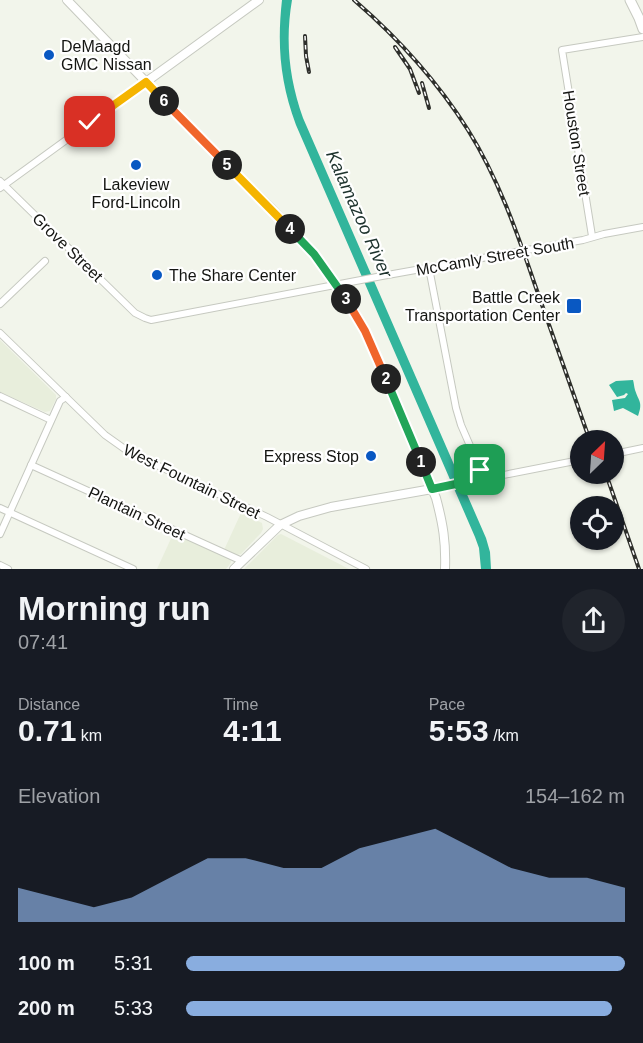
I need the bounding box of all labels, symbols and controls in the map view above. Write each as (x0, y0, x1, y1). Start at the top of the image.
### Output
place label: DeMaagd GMC Nissan (61, 38, 152, 73)
marker: DeMaagd GMC Nissan (42, 48, 56, 62)
pin: 6 (149, 86, 179, 116)
street label: Houston Street (560, 89, 593, 198)
text: 6 (160, 92, 168, 109)
pin (64, 96, 115, 147)
icon: check (73, 105, 106, 138)
water label: Kalamazoo River (322, 147, 396, 282)
pin: 5 (212, 150, 242, 180)
text: 5 (223, 156, 231, 173)
marker: Lakeview Ford-Lincoln (129, 158, 143, 172)
place label: Lakeview Ford-Lincoln (92, 176, 180, 211)
street label: Grove Street (29, 210, 107, 285)
pin: 4 (275, 214, 305, 244)
text: 4 (286, 220, 294, 237)
street label: McCamly Street South (415, 234, 575, 279)
place label: The Share Center (169, 267, 297, 284)
marker: The Share Center (150, 268, 164, 282)
pin: 3 (331, 284, 361, 314)
place label: Battle Creek Transportation Center (405, 289, 561, 324)
text: 3 (342, 290, 350, 307)
marker: Battle Creek Transportation Center (565, 297, 583, 315)
pin: 2 (371, 364, 401, 394)
text: 2 (382, 370, 390, 387)
north arrow (570, 430, 624, 484)
map controls (570, 430, 624, 550)
street label: West Fountain Street (121, 441, 263, 522)
pin (454, 444, 505, 495)
pin: 1 (406, 447, 436, 477)
place label: Express Stop (264, 448, 359, 465)
marker: Express Stop (364, 449, 378, 463)
text: 1 (417, 453, 425, 470)
icon: arrive (463, 453, 496, 486)
street label: Plantain Street (86, 484, 188, 544)
button: locate (570, 496, 624, 550)
button: share (562, 589, 625, 652)
text: Morning run (18, 590, 210, 627)
text: 07:41 (18, 631, 68, 653)
text: Distance (18, 696, 80, 713)
text: Time (223, 696, 258, 713)
text: Pace (429, 696, 465, 713)
text: 0.71 (18, 714, 76, 747)
text: 4:11 (223, 714, 282, 747)
text: 5:53 (429, 714, 489, 747)
text: km (76, 727, 102, 744)
text: /km (489, 727, 519, 744)
text: Elevation (18, 785, 100, 807)
text: 154–162 m (525, 785, 625, 807)
text: 100 m (18, 952, 75, 974)
text: 5:31 (114, 952, 153, 974)
text: 200 m (18, 997, 75, 1019)
text: 5:33 (114, 997, 153, 1019)

